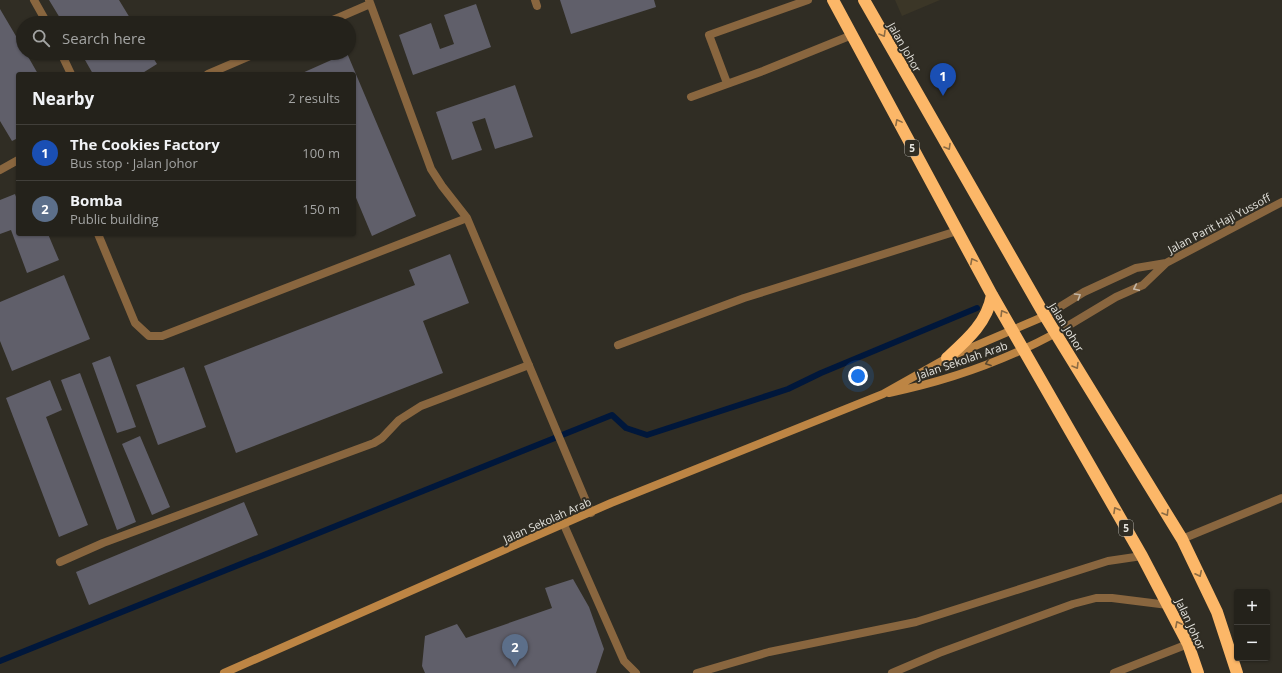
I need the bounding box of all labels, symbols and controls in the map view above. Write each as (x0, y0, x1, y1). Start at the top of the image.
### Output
search box (16, 16, 356, 60)
street label: Jalan Johor (884, 19, 925, 75)
icon: search (30, 27, 52, 49)
text: Search here (62, 28, 146, 48)
one-way arrow (878, 30, 885, 37)
pin: 1 (930, 63, 956, 96)
text: Nearby (32, 87, 94, 110)
text: 2 results (288, 89, 340, 107)
one-way arrow (896, 119, 903, 126)
text: The Cookies Factory (70, 134, 220, 154)
road number: 5 (905, 140, 919, 156)
one-way arrow (943, 143, 950, 150)
text: 1 (41, 144, 49, 162)
text: 100 m (302, 144, 340, 162)
text: Bus stop · Jalan Johor (70, 154, 198, 172)
street label: Jalan Parit Haji Yussoff (1164, 189, 1274, 257)
text: Bomba (70, 190, 123, 210)
text: 2 (41, 200, 49, 218)
text: 150 m (302, 200, 340, 218)
text: Public building (70, 210, 159, 228)
one-way arrow (971, 258, 978, 265)
one-way arrow (1133, 283, 1141, 291)
one-way arrow (1074, 293, 1081, 300)
street label: Jalan Johor (1046, 299, 1088, 355)
one-way arrow (1000, 310, 1007, 317)
street label: Jalan Sekolah Arab (914, 337, 1010, 383)
one-way arrow (984, 359, 991, 367)
one-way arrow (1072, 362, 1079, 369)
your location (848, 366, 868, 386)
street label: Jalan Sekolah Arab (500, 494, 594, 547)
one-way arrow (1113, 507, 1120, 514)
one-way arrow (1161, 509, 1169, 516)
road number: 5 (1119, 520, 1133, 536)
one-way arrow (1194, 570, 1202, 578)
map controls (1234, 589, 1270, 661)
button: + (1234, 589, 1270, 625)
street label: Jalan Johor (1172, 595, 1210, 653)
one-way arrow (1175, 621, 1182, 628)
button: − (1234, 625, 1270, 661)
pin: 2 (502, 634, 528, 667)

